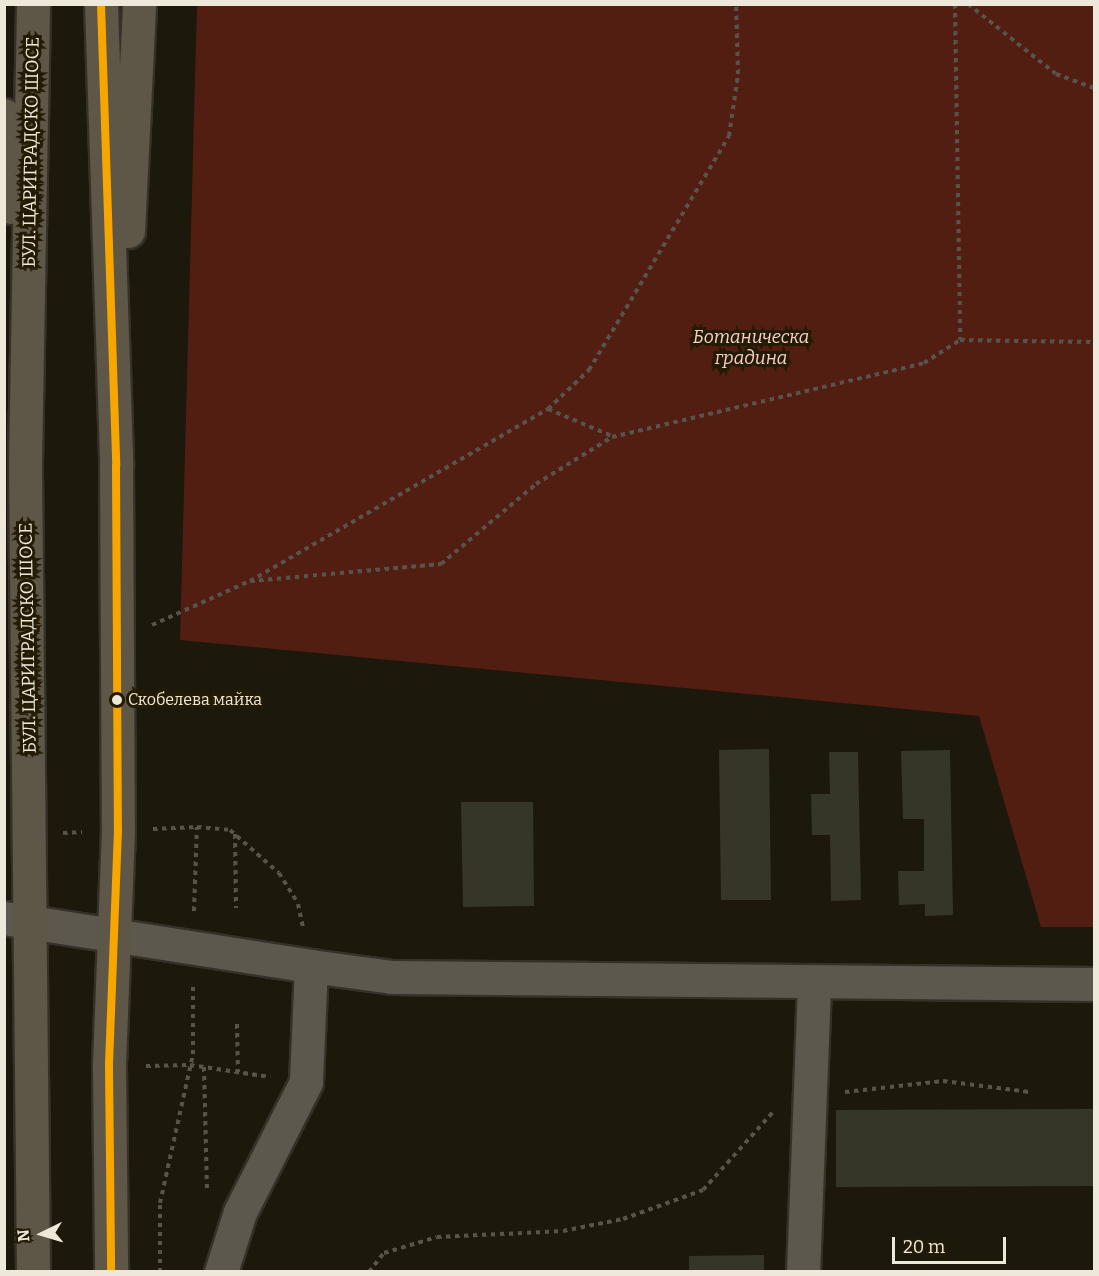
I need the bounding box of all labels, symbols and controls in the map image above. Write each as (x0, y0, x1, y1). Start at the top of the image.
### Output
street label: БУЛ. ЦАРИГРАДСКО ШОСЕ (18, 36, 44, 268)
park label: Ботаническа градина (693, 327, 809, 370)
street label: БУЛ. ЦАРИГРАДСКО ШОСЕ (15, 522, 41, 754)
place label: Скобелева майка (128, 690, 262, 710)
marker: Скобелева майка (111, 694, 123, 706)
north arrow (12, 1204, 72, 1264)
scale bar (895, 1225, 1009, 1263)
text: N (14, 1229, 34, 1243)
text: 20 m (903, 1236, 945, 1258)

